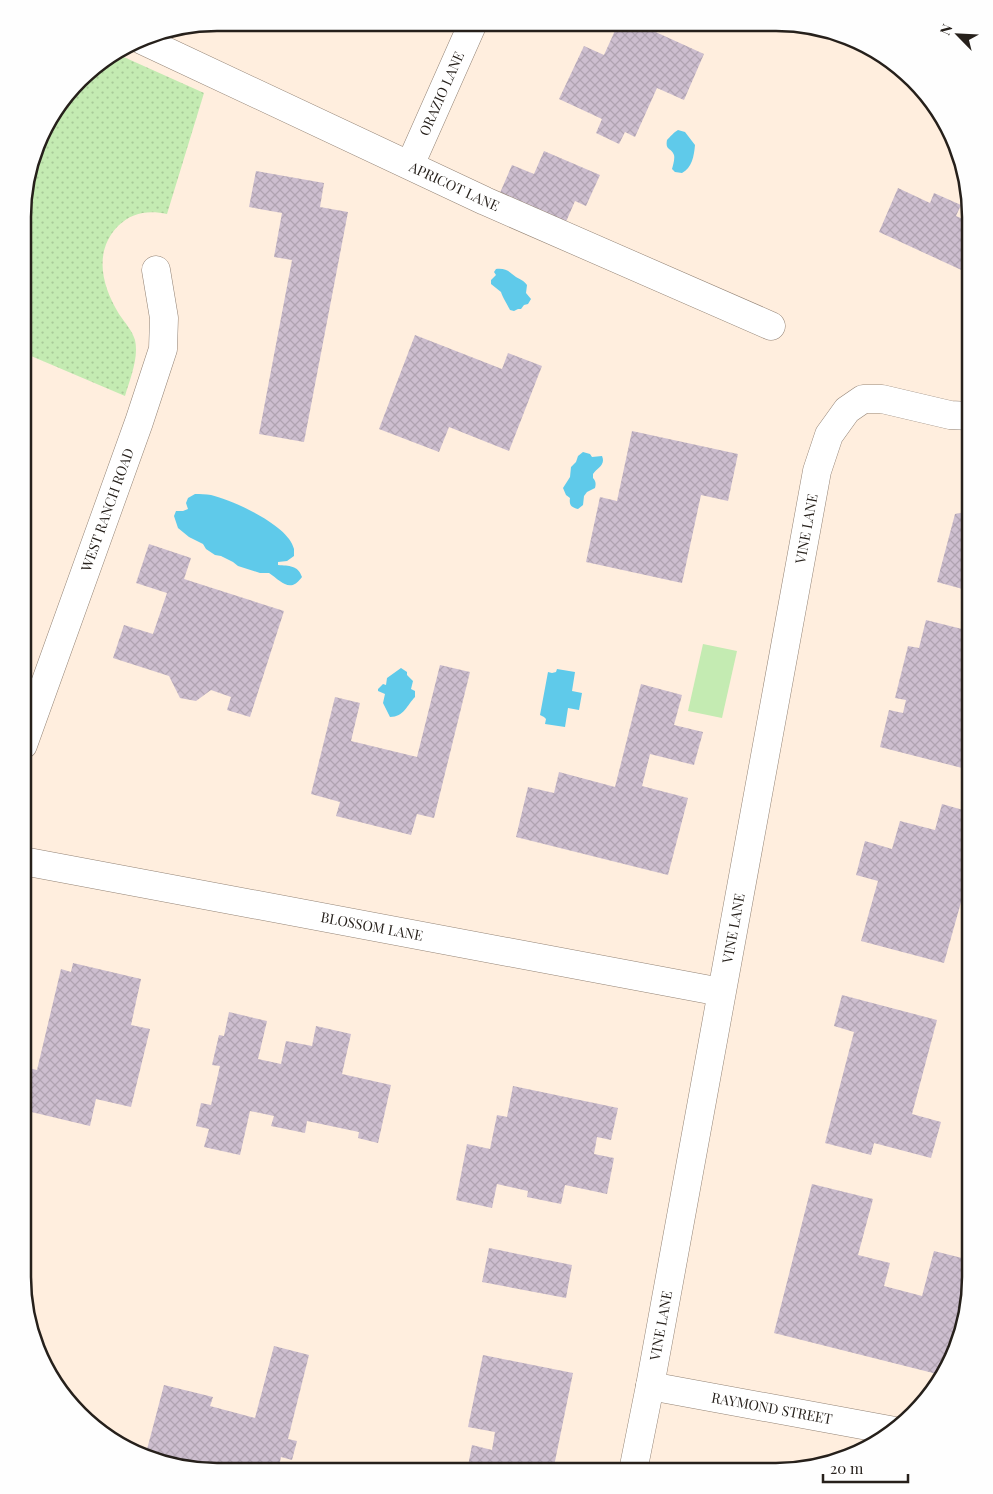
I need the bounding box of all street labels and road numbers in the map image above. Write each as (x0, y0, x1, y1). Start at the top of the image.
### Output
street label: ORAZIO LANE (414, 48, 468, 139)
street label: APRICOT LANE (405, 156, 503, 215)
street label: WEST RANCH ROAD (76, 445, 138, 575)
street label: VINE LANE (790, 492, 822, 566)
street label: VINE LANE (717, 892, 749, 966)
street label: BLOSSOM LANE (319, 907, 425, 945)
street label: VINE LANE (645, 1289, 676, 1363)
street label: RAYMOND STREET (710, 1388, 834, 1428)

